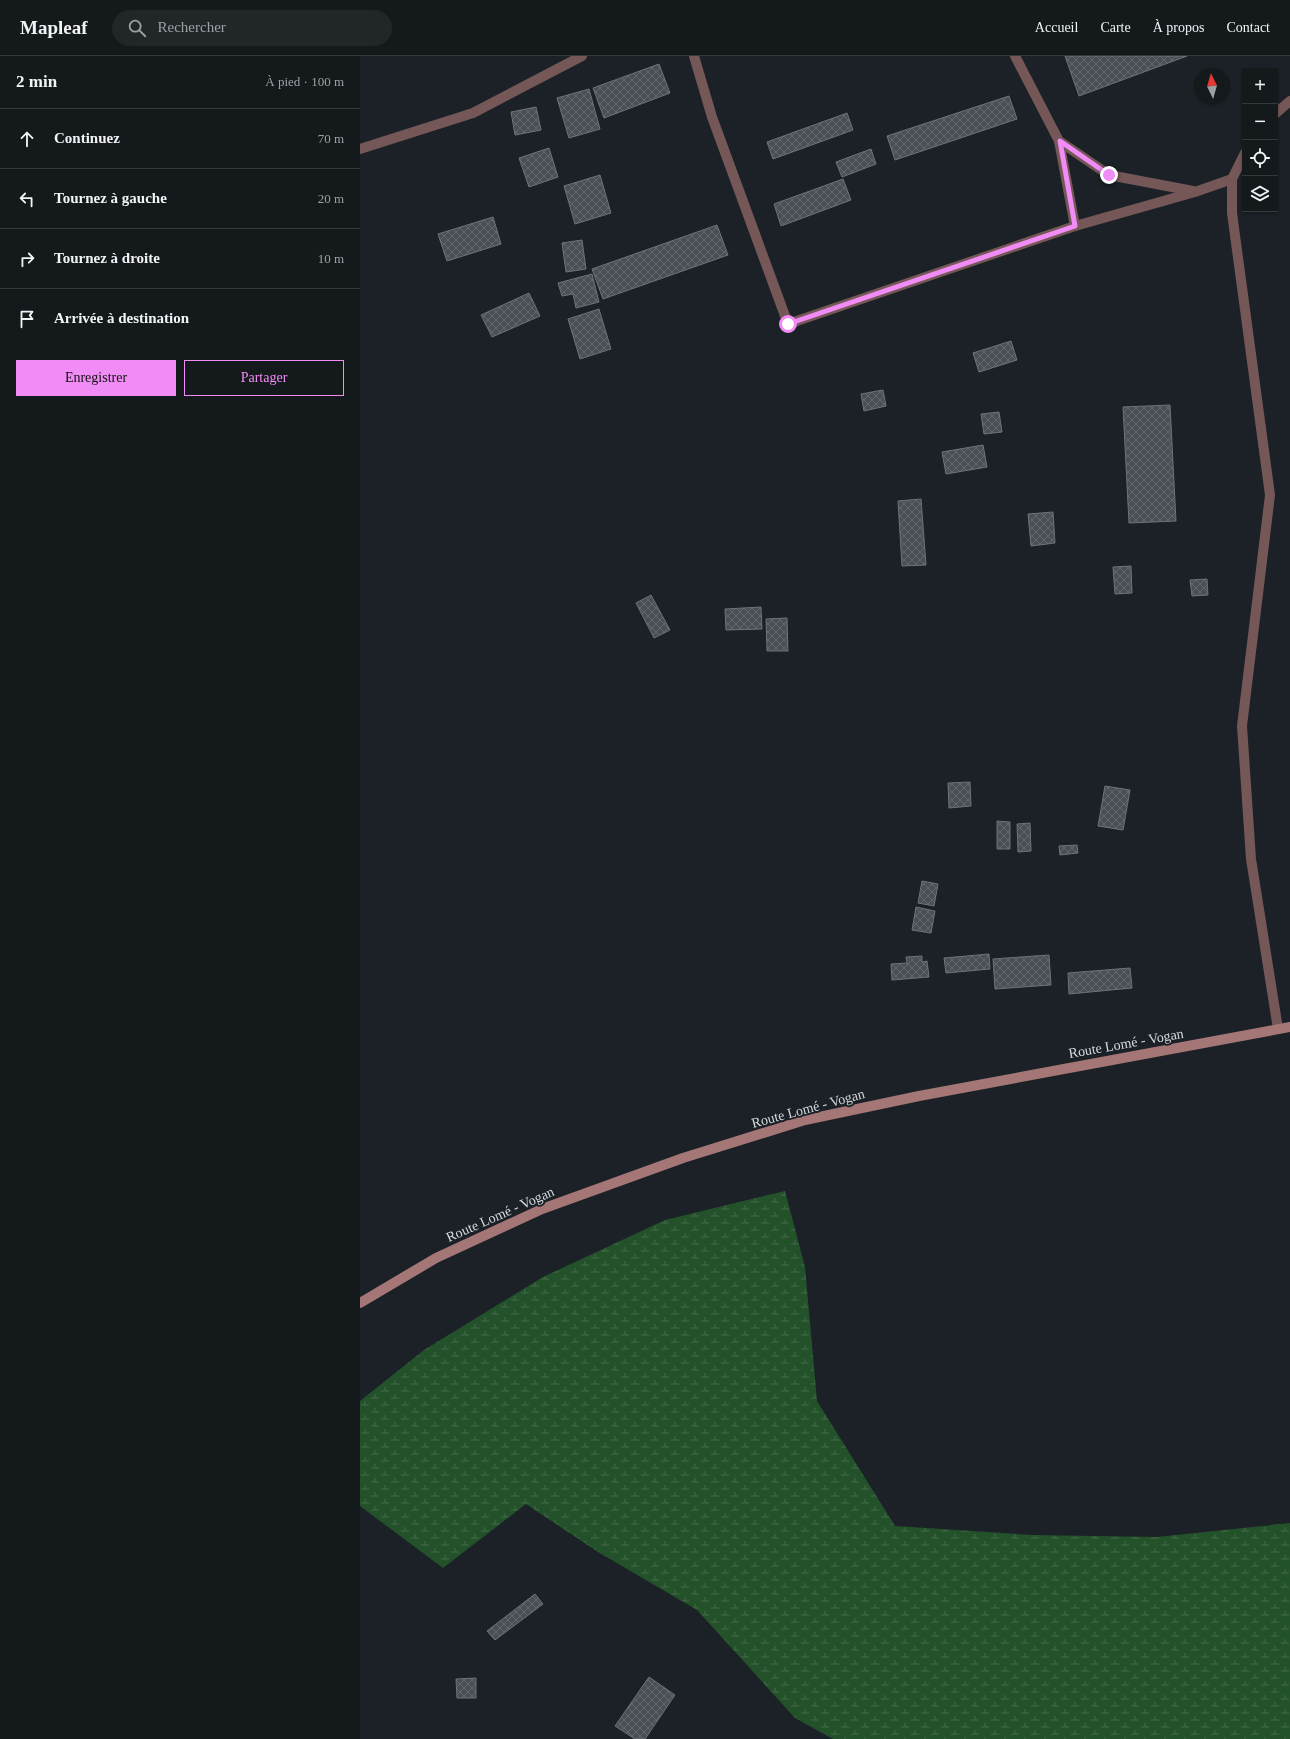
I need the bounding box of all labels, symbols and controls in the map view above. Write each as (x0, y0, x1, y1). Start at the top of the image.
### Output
search box (112, 10, 392, 46)
text: Mapleaf (20, 17, 88, 38)
icon: search (126, 17, 148, 39)
text: Rechercher (158, 19, 226, 35)
text: Accueil (1035, 20, 1078, 35)
text: Carte (1100, 20, 1131, 35)
text: À propos (1153, 20, 1204, 35)
text: Contact (1226, 20, 1270, 35)
north arrow (1194, 68, 1230, 104)
map controls (1242, 68, 1278, 212)
button: + (1242, 68, 1278, 104)
text: 2 min (16, 72, 57, 91)
text: À pied · 100 m (265, 74, 344, 89)
button: − (1242, 104, 1278, 140)
icon: ahead (16, 128, 38, 150)
text: Continuez (54, 130, 120, 146)
text: 70 m (318, 131, 344, 146)
button: locate (1242, 140, 1278, 176)
route end (1100, 166, 1118, 184)
button: layers (1242, 176, 1278, 212)
icon: left (16, 188, 38, 210)
text: Tournez à gauche (54, 190, 167, 206)
text: 20 m (318, 191, 344, 206)
icon: right (16, 248, 38, 270)
text: Tournez à droite (54, 250, 160, 266)
text: 10 m (318, 251, 344, 266)
icon: arrive (16, 308, 38, 330)
text: Arrivée à destination (54, 310, 189, 326)
route start (779, 315, 797, 333)
button: Enregistrer (16, 360, 176, 396)
button: Partager (184, 360, 344, 396)
street label: Route Lomé - Vogan (1067, 1026, 1185, 1061)
street label: Route Lomé - Vogan (750, 1086, 866, 1131)
street label: Route Lomé - Vogan (444, 1184, 556, 1245)

